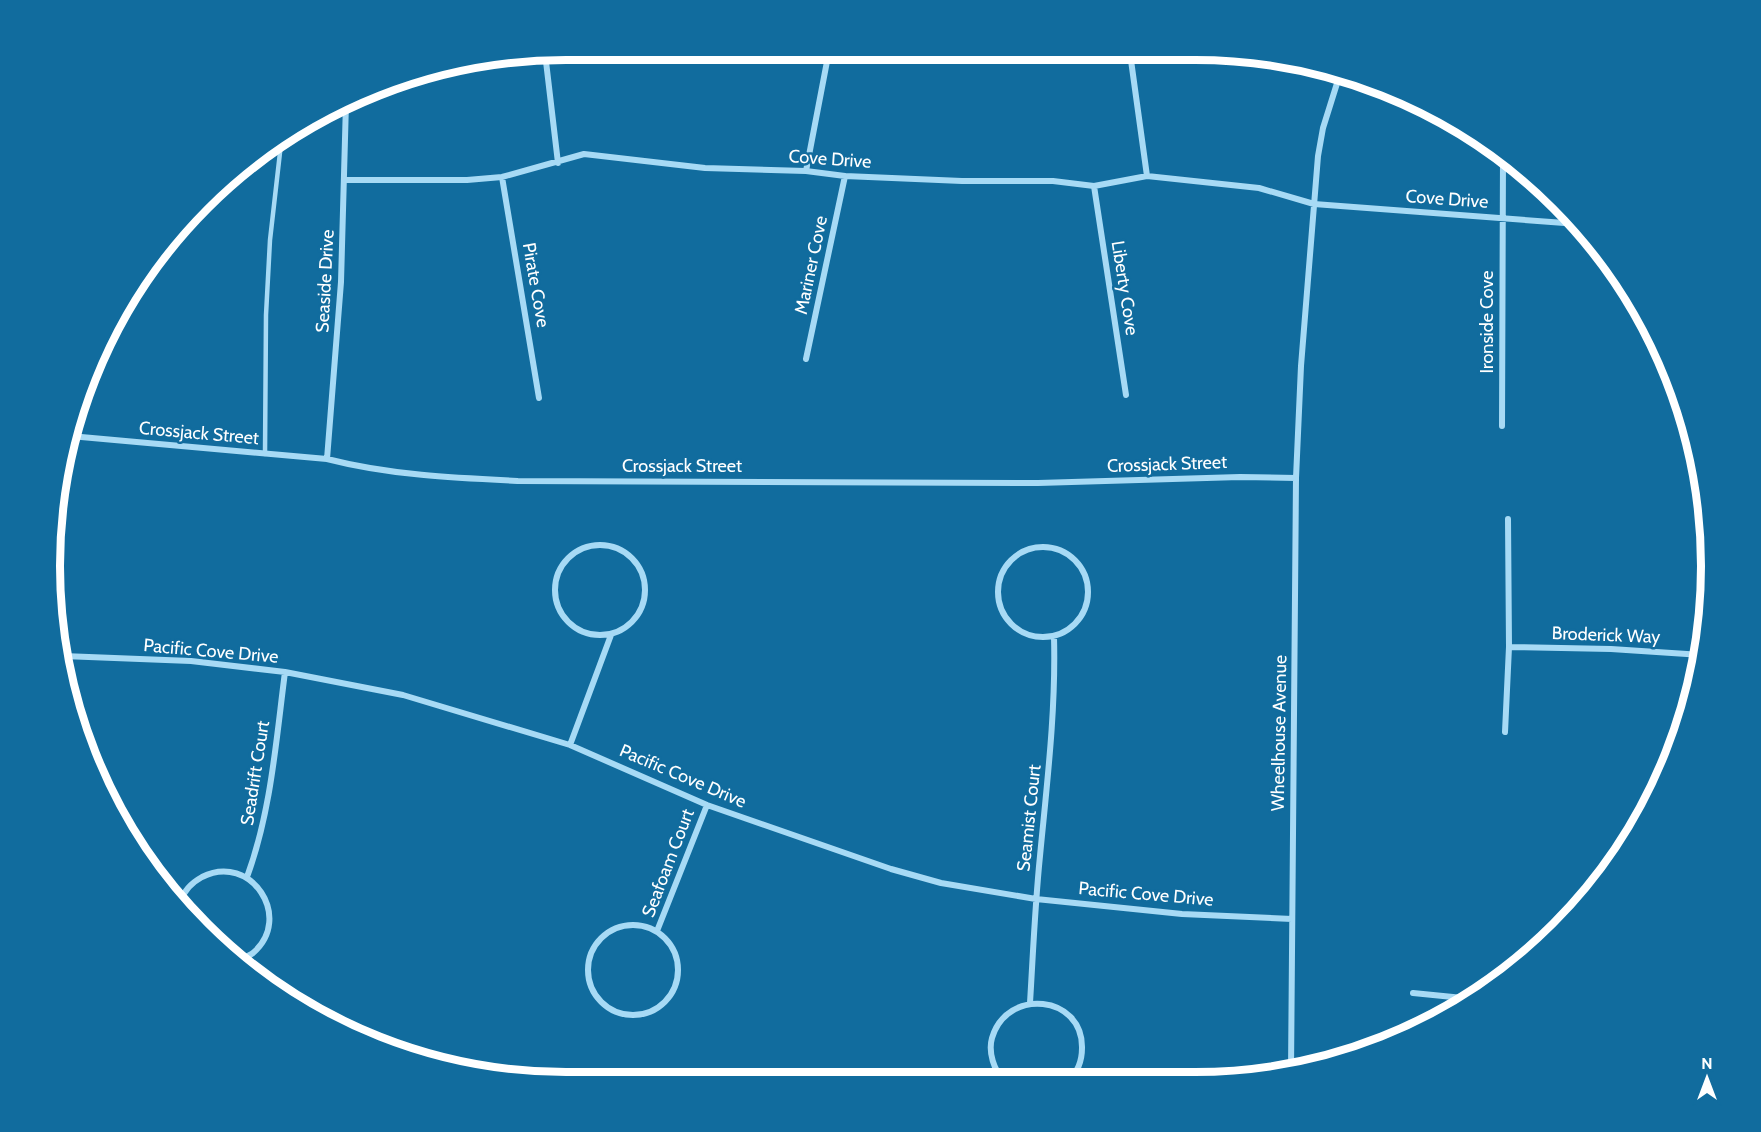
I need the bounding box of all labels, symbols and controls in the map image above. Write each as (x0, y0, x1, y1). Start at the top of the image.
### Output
street label: Cove Drive (788, 145, 872, 173)
street label: Cove Drive (1405, 185, 1489, 213)
street label: Mariner Cove (790, 214, 832, 316)
street label: Seaside Drive (311, 229, 339, 333)
street label: Liberty Cove (1107, 239, 1143, 337)
street label: Pirate Cove (518, 241, 554, 329)
street label: Ironside Cove (1476, 271, 1498, 373)
street label: Crossjack Street (138, 417, 260, 449)
street label: Crossjack Street (1107, 451, 1227, 477)
street label: Crossjack Street (622, 455, 742, 477)
street label: Broderick Way (1551, 622, 1661, 648)
street label: Pacific Cove Drive (143, 634, 279, 668)
street label: Wheelhouse Avenue (1267, 655, 1291, 811)
street label: Seadrift Court (236, 719, 274, 827)
street label: Pacific Cove Drive (616, 739, 750, 813)
street label: Seamist Court (1012, 763, 1046, 873)
street label: Seafoam Court (637, 806, 699, 920)
street label: Pacific Cove Drive (1078, 877, 1214, 911)
north arrow (1677, 1048, 1737, 1108)
text: N (1701, 1054, 1713, 1073)

